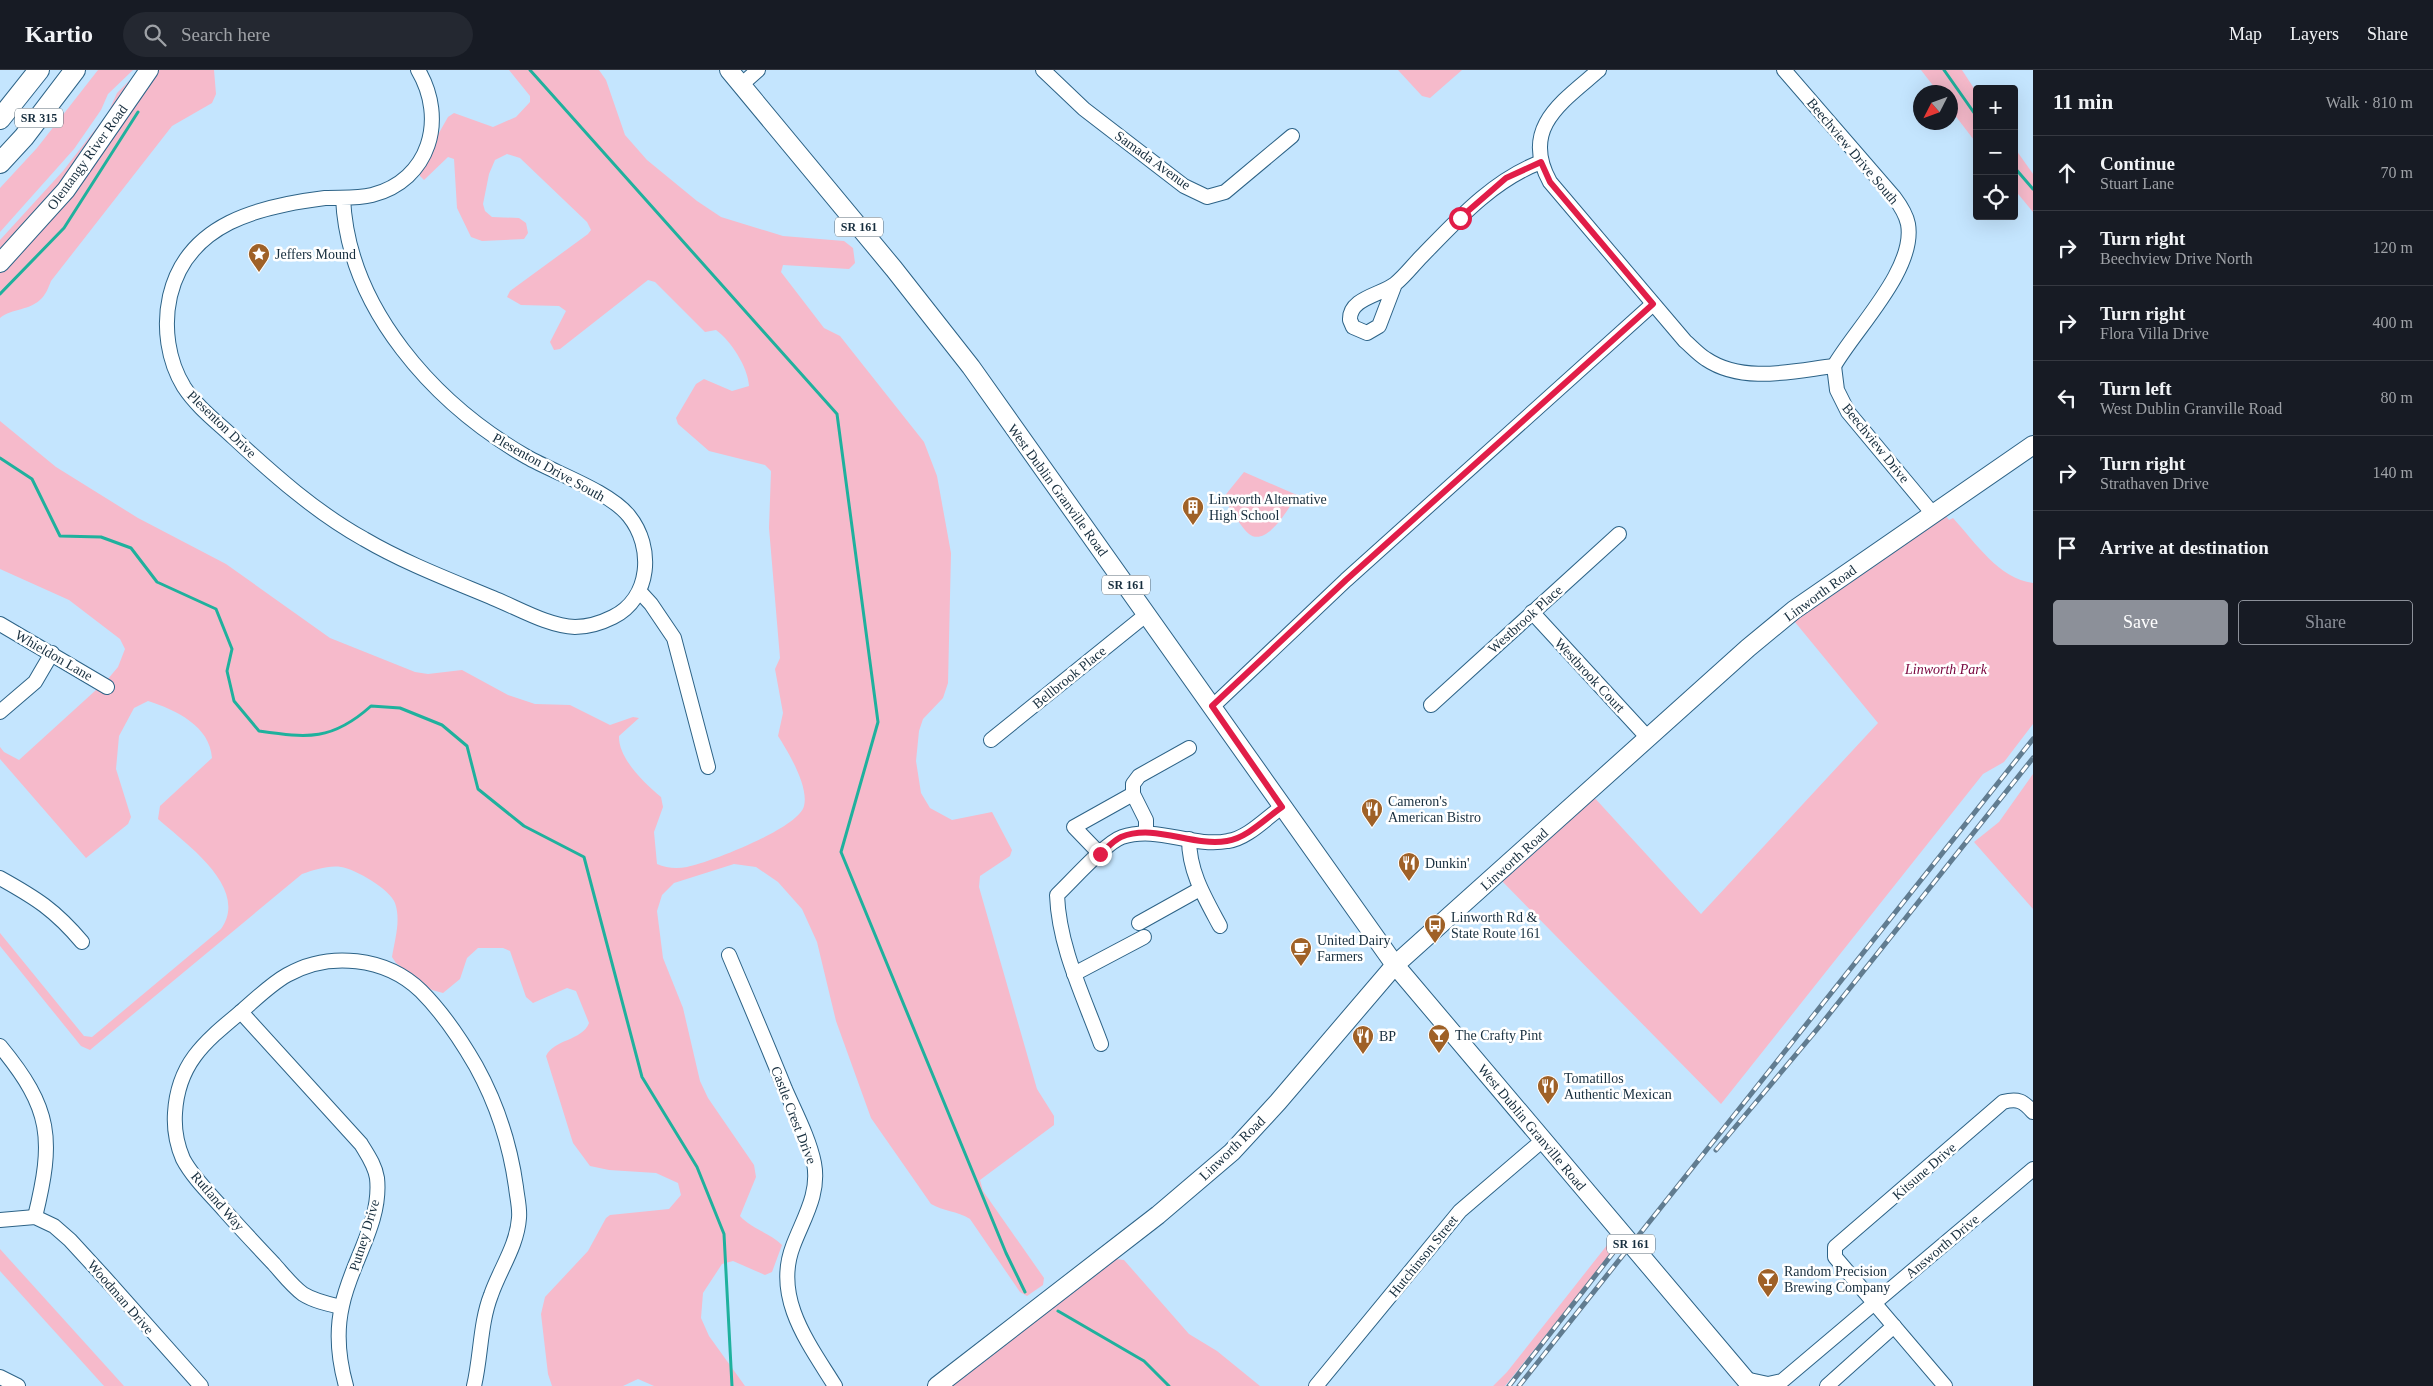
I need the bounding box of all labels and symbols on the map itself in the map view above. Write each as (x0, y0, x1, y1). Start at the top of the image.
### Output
north arrow (1913, 85, 1958, 130)
street label: Beechview Drive South (1804, 95, 1901, 207)
street label: Olentangy River Road (44, 102, 130, 213)
road number: SR 315 (15, 108, 63, 128)
street label: Samada Avenue (1112, 128, 1193, 193)
route start (1449, 207, 1472, 230)
road number: SR 161 (835, 218, 883, 236)
place icon: Jeffers Mound (247, 242, 271, 273)
place label: Jeffers Mound (275, 247, 356, 262)
street label: Plesenton Drive (184, 388, 259, 461)
street label: Beechview Drive (1839, 401, 1912, 486)
street label: West Dublin Granville Road (1005, 421, 1111, 559)
street label: Plesenton Drive South (490, 430, 607, 505)
place label: Linworth Alternative High School (1209, 492, 1327, 523)
building icon: Linworth Alternative High School (1181, 495, 1205, 526)
street label: Linworth Road (1781, 562, 1859, 624)
road number: SR 161 (1102, 576, 1150, 594)
street label: Westbrook Place (1485, 582, 1565, 656)
street label: Whieldon Lane (12, 627, 95, 684)
street label: Westbrook Court (1552, 635, 1628, 716)
street label: Bellbrook Place (1030, 643, 1109, 711)
park label: Linworth Park (1904, 662, 1988, 677)
place label: Cameron's American Bistro (1388, 794, 1481, 825)
restaurant icon: Cameron's American Bistro (1360, 797, 1384, 828)
street label: Linworth Road (1478, 825, 1551, 893)
route end (1089, 843, 1112, 866)
restaurant icon: Dunkin' (1397, 851, 1421, 882)
place label: Dunkin' (1425, 856, 1470, 871)
place label: Linworth Rd & State Route 161 (1451, 910, 1540, 941)
bus stop icon: Linworth Rd & State Route 161 (1423, 913, 1447, 944)
place label: United Dairy Farmers (1317, 933, 1390, 964)
cafe icon: United Dairy Farmers (1289, 936, 1313, 967)
bar icon: The Crafty Pint (1427, 1023, 1451, 1054)
restaurant icon: BP (1351, 1024, 1375, 1055)
place label: The Crafty Pint (1455, 1028, 1542, 1043)
place label: BP (1379, 1029, 1396, 1044)
street label: West Dublin Granville Road (1475, 1061, 1589, 1193)
street label: Castle Crest Drive (768, 1064, 819, 1166)
place label: Tomatillos Authentic Mexican (1564, 1071, 1672, 1102)
restaurant icon: Tomatillos Authentic Mexican (1536, 1074, 1560, 1105)
street label: Linworth Road (1197, 1113, 1268, 1183)
street label: Kitsune Drive (1890, 1140, 1959, 1203)
street label: Rutland Way (188, 1169, 247, 1234)
street label: Putney Drive (346, 1197, 383, 1273)
street label: Hutchinson Street (1386, 1212, 1461, 1300)
street label: Answorth Drive (1903, 1212, 1982, 1281)
road number: SR 161 (1607, 1234, 1655, 1254)
street label: Woodman Drive (85, 1257, 157, 1337)
place label: Random Precision Brewing Company (1784, 1264, 1890, 1295)
bar icon: Random Precision Brewing Company (1756, 1267, 1780, 1298)

